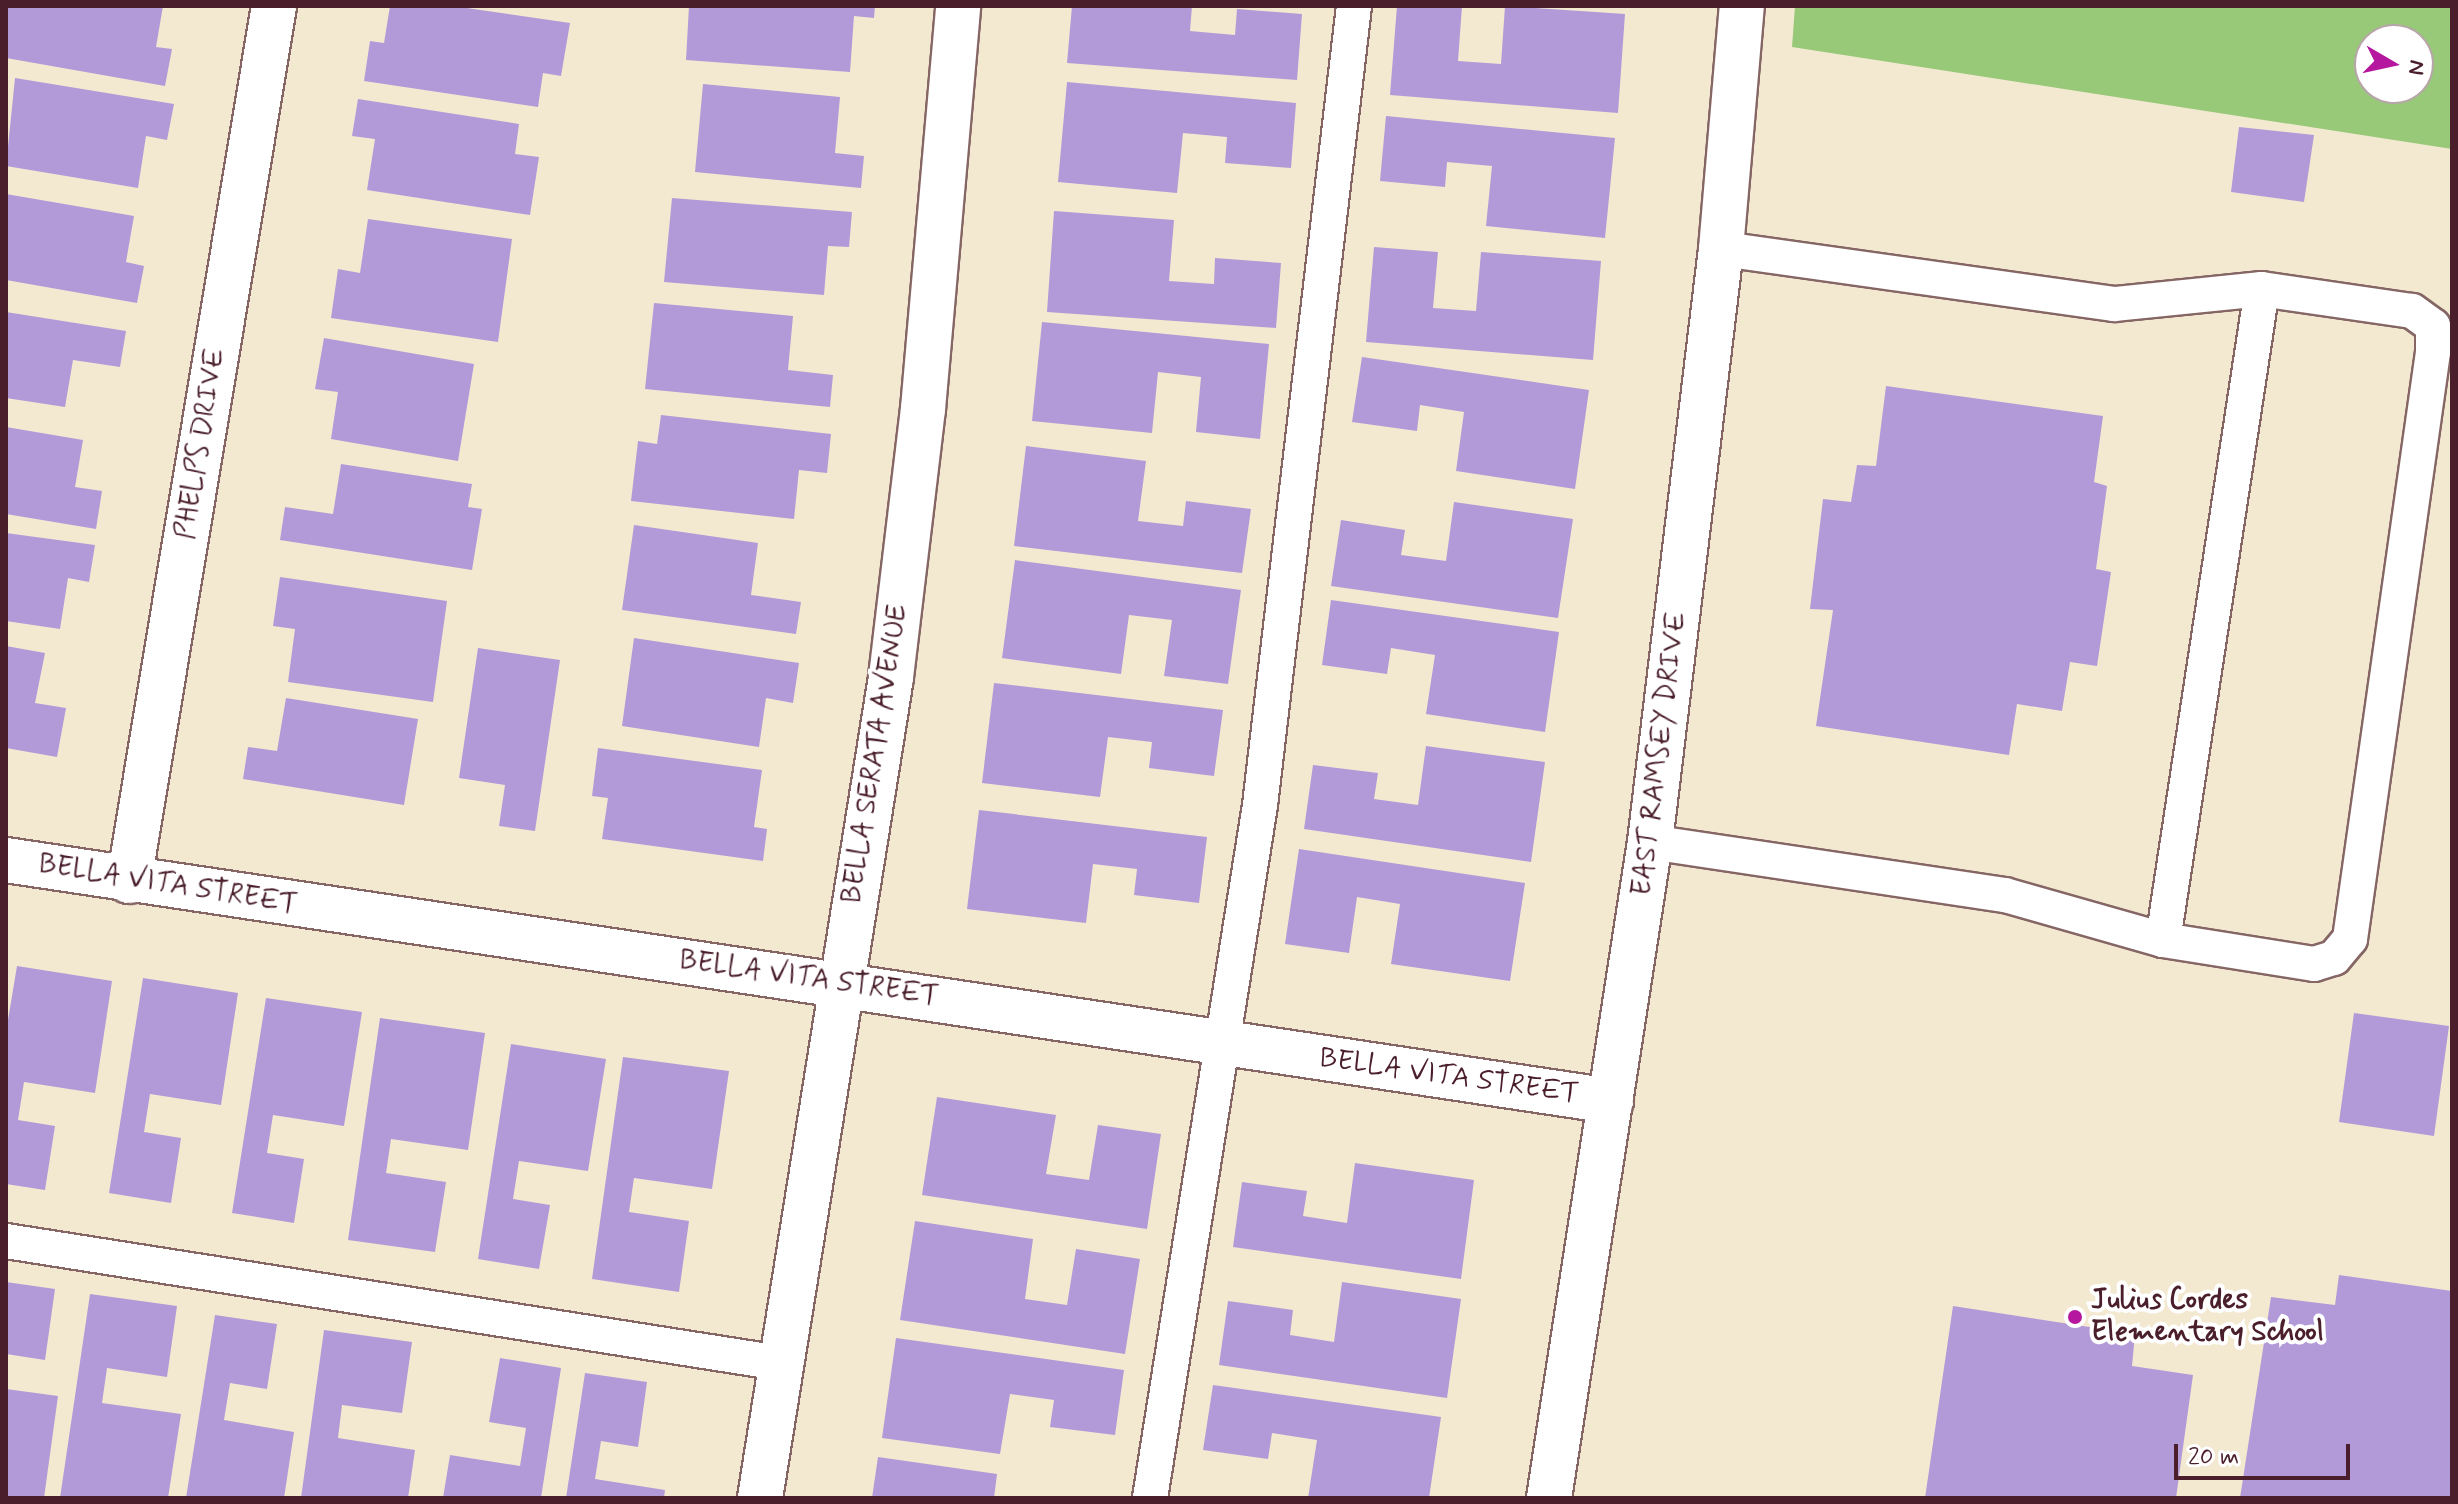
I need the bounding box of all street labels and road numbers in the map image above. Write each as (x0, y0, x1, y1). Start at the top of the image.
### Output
street label: PHELPS DRIVE (169, 345, 233, 543)
street label: BELLA SERATA AVENUE (836, 601, 916, 907)
street label: EAST RAMSEY DRIVE (1626, 609, 1694, 899)
street label: BELLA VITA STREET (32, 847, 304, 923)
street label: BELLA VITA STREET (673, 944, 945, 1014)
street label: BELLA VITA STREET (1313, 1042, 1585, 1112)

